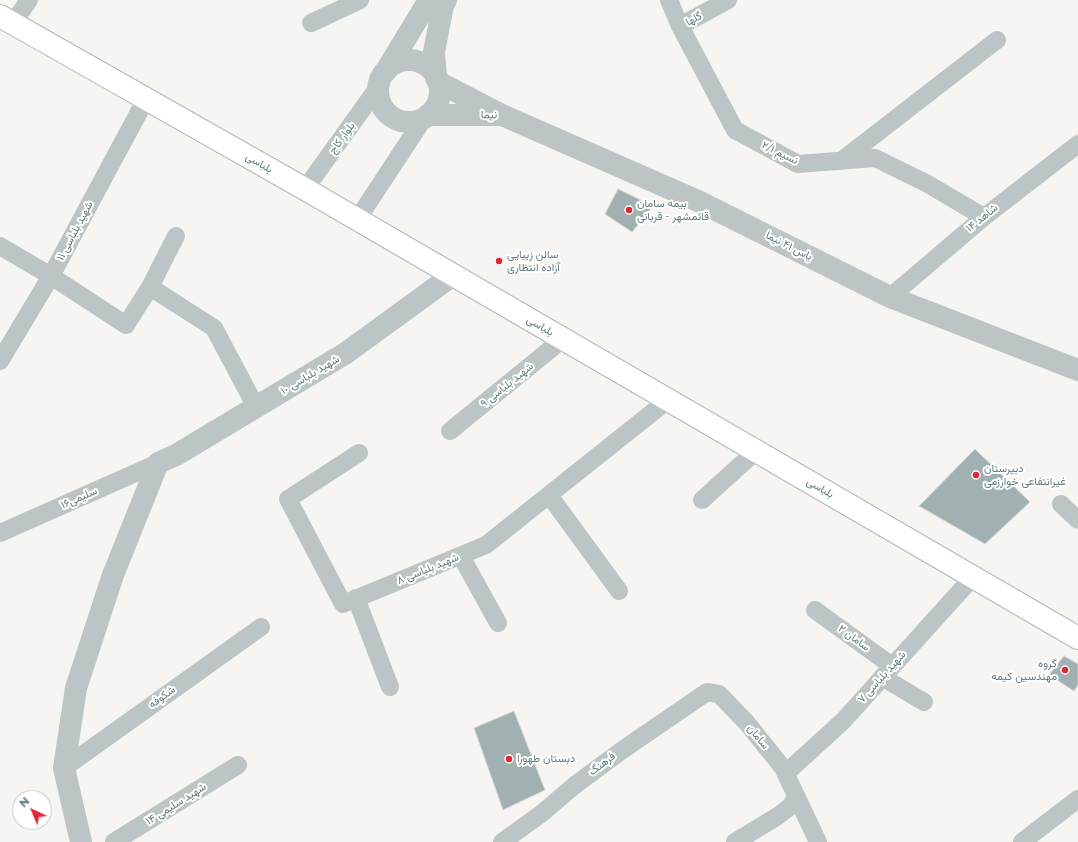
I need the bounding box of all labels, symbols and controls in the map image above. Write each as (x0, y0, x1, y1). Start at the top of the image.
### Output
street label: گلها (683, 9, 705, 29)
street label: نیما (481, 108, 497, 122)
street label: بلوار کاج (326, 120, 358, 156)
street label: نسیم ۲/۱ (760, 139, 800, 167)
street label: بلباسی (243, 150, 275, 176)
place label: بیمه سامان قائمشهر - قربانی (637, 197, 709, 223)
street label: شهید بلباسی ١١ (54, 199, 96, 263)
street label: شاهد ۱۴ (963, 201, 1001, 235)
marker: بیمه سامان قائمشهر - قربانی (624, 205, 634, 215)
street label: یاس ۴۱ نیما (763, 229, 815, 263)
place label: سالن زیبایی آزاده انتظاری (507, 248, 560, 274)
marker: سالن زیبایی آزاده انتظاری (494, 256, 504, 266)
street label: بلباسی (524, 313, 556, 339)
street label: شهید بلباسی ١٠ (278, 352, 342, 398)
street label: شهید بلباسی ۹ (478, 360, 536, 410)
place label: دبیرستان غیرانتفاعی خوارزمی (984, 462, 1066, 488)
marker: دبیرستان غیرانتفاعی خوارزمی (971, 470, 981, 480)
street label: بلباسی (804, 475, 836, 501)
street label: سلیمی۱۶ (59, 484, 99, 512)
street label: شهید بلباسی ۸ (395, 551, 461, 587)
street label: سامان ۲ (835, 622, 873, 654)
street label: شهید بلباسی ۷ (855, 648, 909, 706)
place label: گروه مهندسین کیمه (991, 657, 1057, 683)
marker: گروه مهندسین کیمه (1060, 665, 1070, 675)
street label: شکوفه (146, 683, 178, 711)
street label: سامان (744, 722, 772, 752)
street label: فرهنگ (586, 750, 618, 778)
place label: دبستان طهورا (517, 752, 575, 766)
marker: دبستان طهورا (504, 754, 514, 764)
street label: شهید سلیمی ۱۴ (143, 780, 209, 828)
north arrow (12, 790, 52, 830)
text: N (16, 794, 32, 810)

